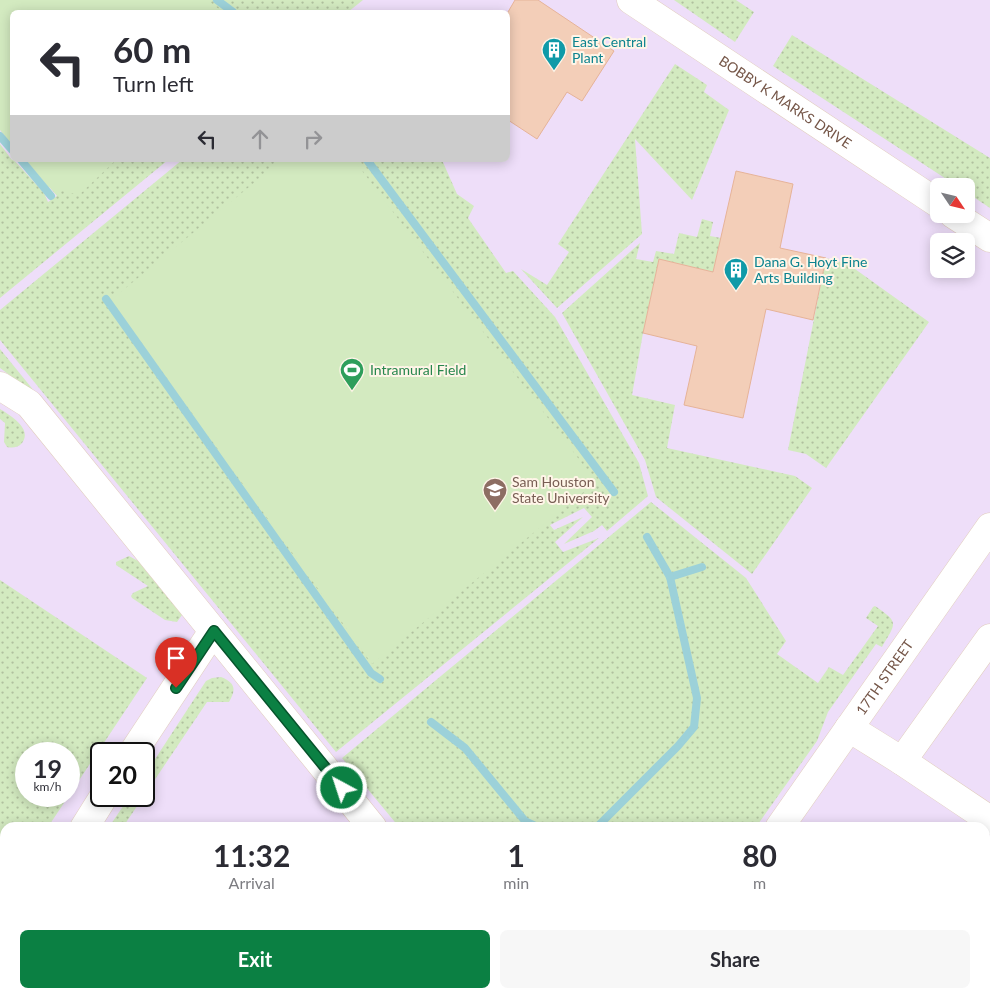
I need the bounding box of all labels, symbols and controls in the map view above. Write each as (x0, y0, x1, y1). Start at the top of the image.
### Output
text: 60 m (113, 28, 191, 70)
icon: left (30, 30, 95, 95)
place label: East Central Plant (572, 33, 646, 66)
building icon: East Central Plant (541, 37, 567, 71)
street label: BOBBY K MARKS DRIVE (716, 52, 855, 152)
text: Turn left (113, 70, 194, 97)
icon: left (193, 125, 221, 153)
icon: ahead (246, 125, 274, 153)
icon: right (299, 125, 327, 153)
north arrow (930, 178, 975, 222)
map controls (930, 178, 975, 278)
button: layers (930, 233, 975, 278)
place label: Dana G. Hoyt Fine Arts Building (754, 253, 867, 286)
building icon: Dana G. Hoyt Fine Arts Building (723, 257, 749, 291)
sports icon: Intramural Field (339, 357, 365, 391)
place label: Intramural Field (370, 361, 466, 378)
place label: Sam Houston State University (512, 473, 610, 506)
school or university icon: Sam Houston State University (482, 477, 508, 511)
street label: 17TH STREET (852, 636, 917, 718)
pin (155, 637, 197, 688)
icon: arrive (162, 644, 190, 672)
speed limit sign: 20 (90, 742, 155, 807)
text: 19 (33, 753, 62, 783)
position arrow (315, 761, 367, 813)
text: km/h (33, 779, 62, 794)
text: 11:32 (213, 837, 290, 873)
text: 1 (508, 837, 525, 873)
text: 80 (742, 837, 777, 873)
text: Arrival (229, 873, 275, 892)
text: min (503, 873, 529, 892)
text: m (753, 873, 766, 892)
button: Exit (20, 930, 490, 988)
button: Share (500, 930, 970, 988)

